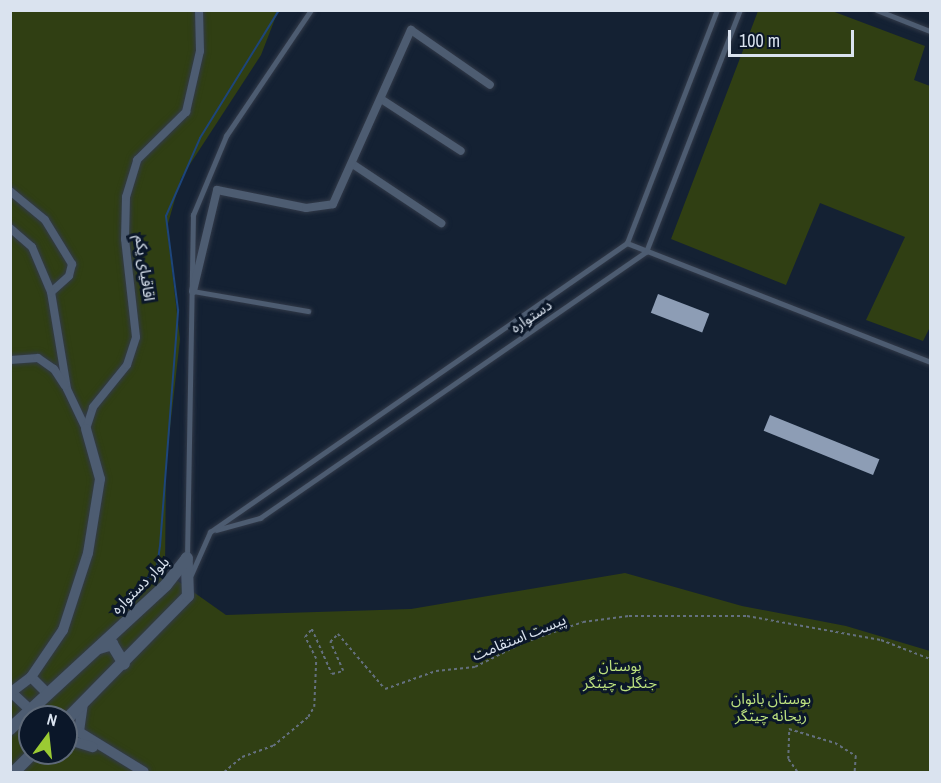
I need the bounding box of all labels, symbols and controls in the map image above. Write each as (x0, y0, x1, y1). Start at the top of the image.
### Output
scale bar (731, 18, 857, 56)
text: 100 m (739, 28, 780, 53)
street label: اقاقیای یکم (131, 234, 159, 302)
street label: دستواره (507, 296, 555, 336)
street label: بلوار دستواره (107, 552, 173, 618)
street label: پیست استقامت (469, 610, 569, 664)
park label: بوستان جنگلی چیتگر (583, 656, 657, 691)
park label: بوستان بانوان ریحانه چیتگر (731, 689, 811, 724)
north arrow (18, 705, 78, 765)
text: N (45, 708, 60, 731)

